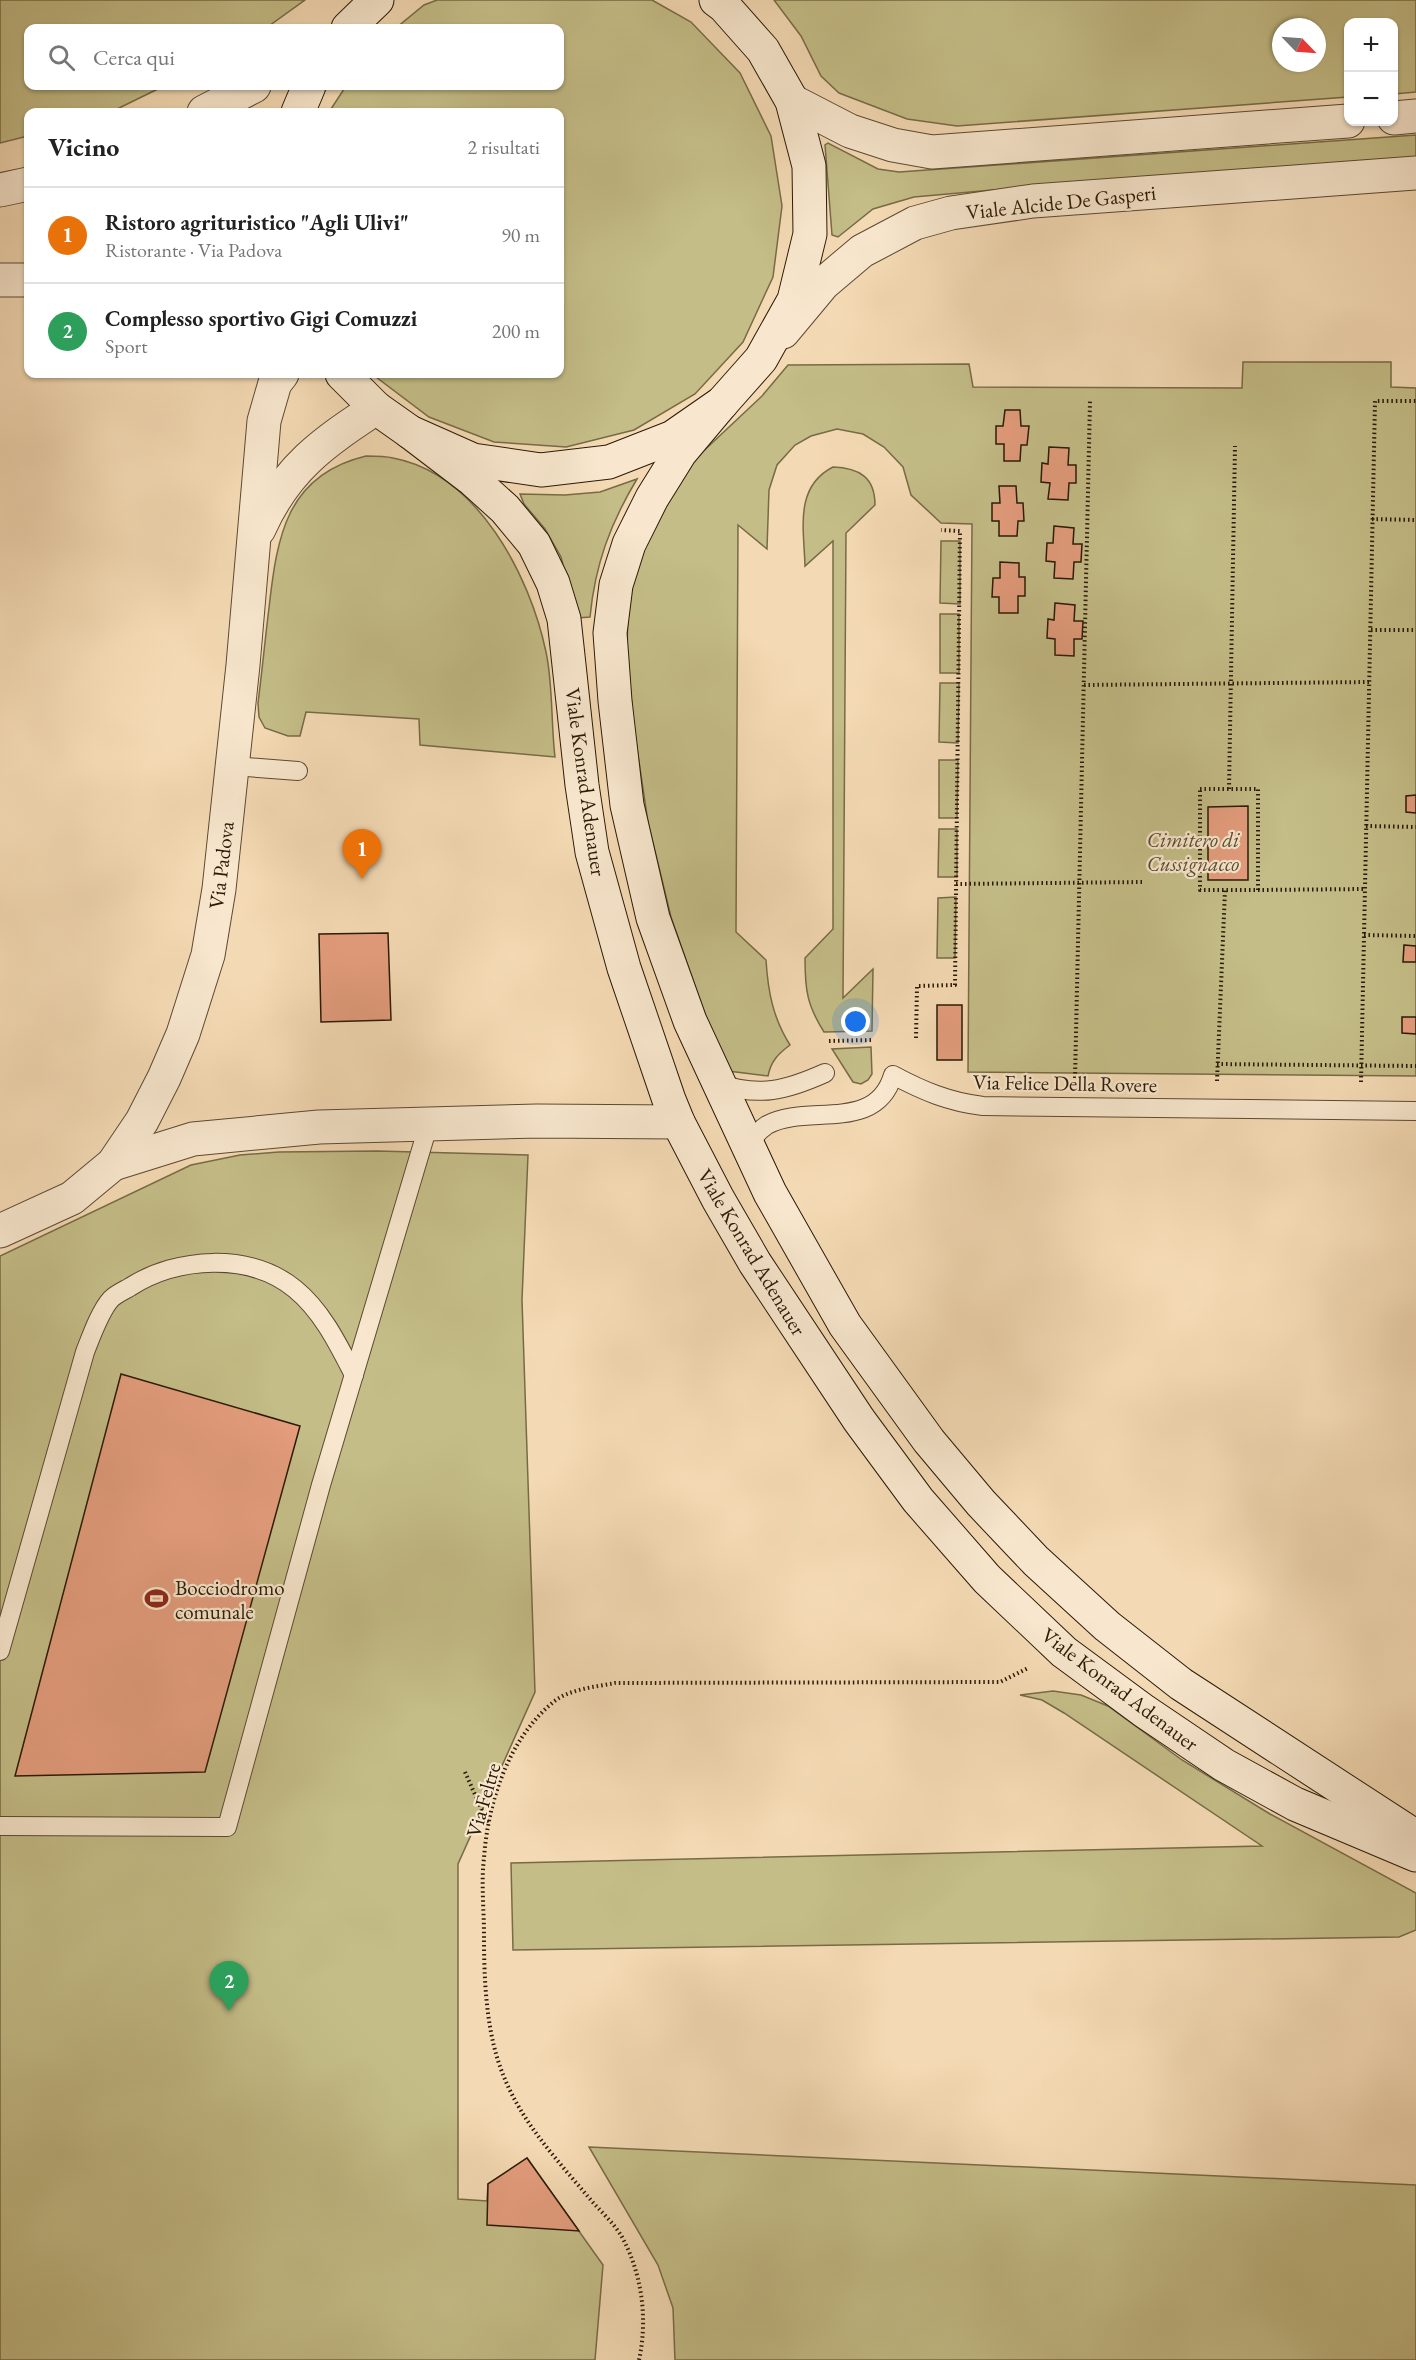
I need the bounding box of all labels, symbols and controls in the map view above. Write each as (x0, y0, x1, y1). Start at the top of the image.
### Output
north arrow (1272, 18, 1326, 72)
map controls (1344, 18, 1398, 126)
button: + (1344, 18, 1398, 72)
search box (24, 24, 564, 90)
icon: search (45, 41, 78, 74)
text: Cerca qui (93, 43, 175, 72)
button: − (1344, 72, 1398, 126)
text: Vicino (48, 130, 119, 164)
text: 2 risultati (468, 134, 540, 160)
street label: Viale Alcide De Gasperi (965, 179, 1157, 225)
text: Ristoro agrituristico "Agli Ulivi" (105, 208, 409, 237)
text: 1 (62, 222, 73, 248)
text: 90 m (501, 222, 540, 248)
text: Ristorante · Via Padova (105, 237, 282, 263)
text: Complesso sportivo Gigi Comuzzi (105, 304, 417, 333)
text: 2 (62, 318, 73, 344)
text: 200 m (492, 318, 540, 344)
text: Sport (105, 333, 148, 359)
street label: Viale Konrad Adenauer (559, 686, 613, 878)
street label: Via Padova (202, 819, 240, 910)
park label: Cimitero di Cussignacco (1147, 826, 1240, 877)
pin: 1 (342, 830, 382, 879)
your location (841, 1007, 870, 1036)
street label: Via Felice Della Rovere (973, 1068, 1157, 1098)
street label: Viale Konrad Adenauer (692, 1164, 812, 1340)
place label: Bocciodromo comunale (175, 1574, 285, 1625)
sports icon: Bocciodromo comunale (144, 1586, 170, 1612)
street label: Viale Konrad Adenauer (1036, 1621, 1204, 1757)
street label: Via Feltre (459, 1759, 507, 1841)
pin: 2 (210, 1962, 248, 2011)

